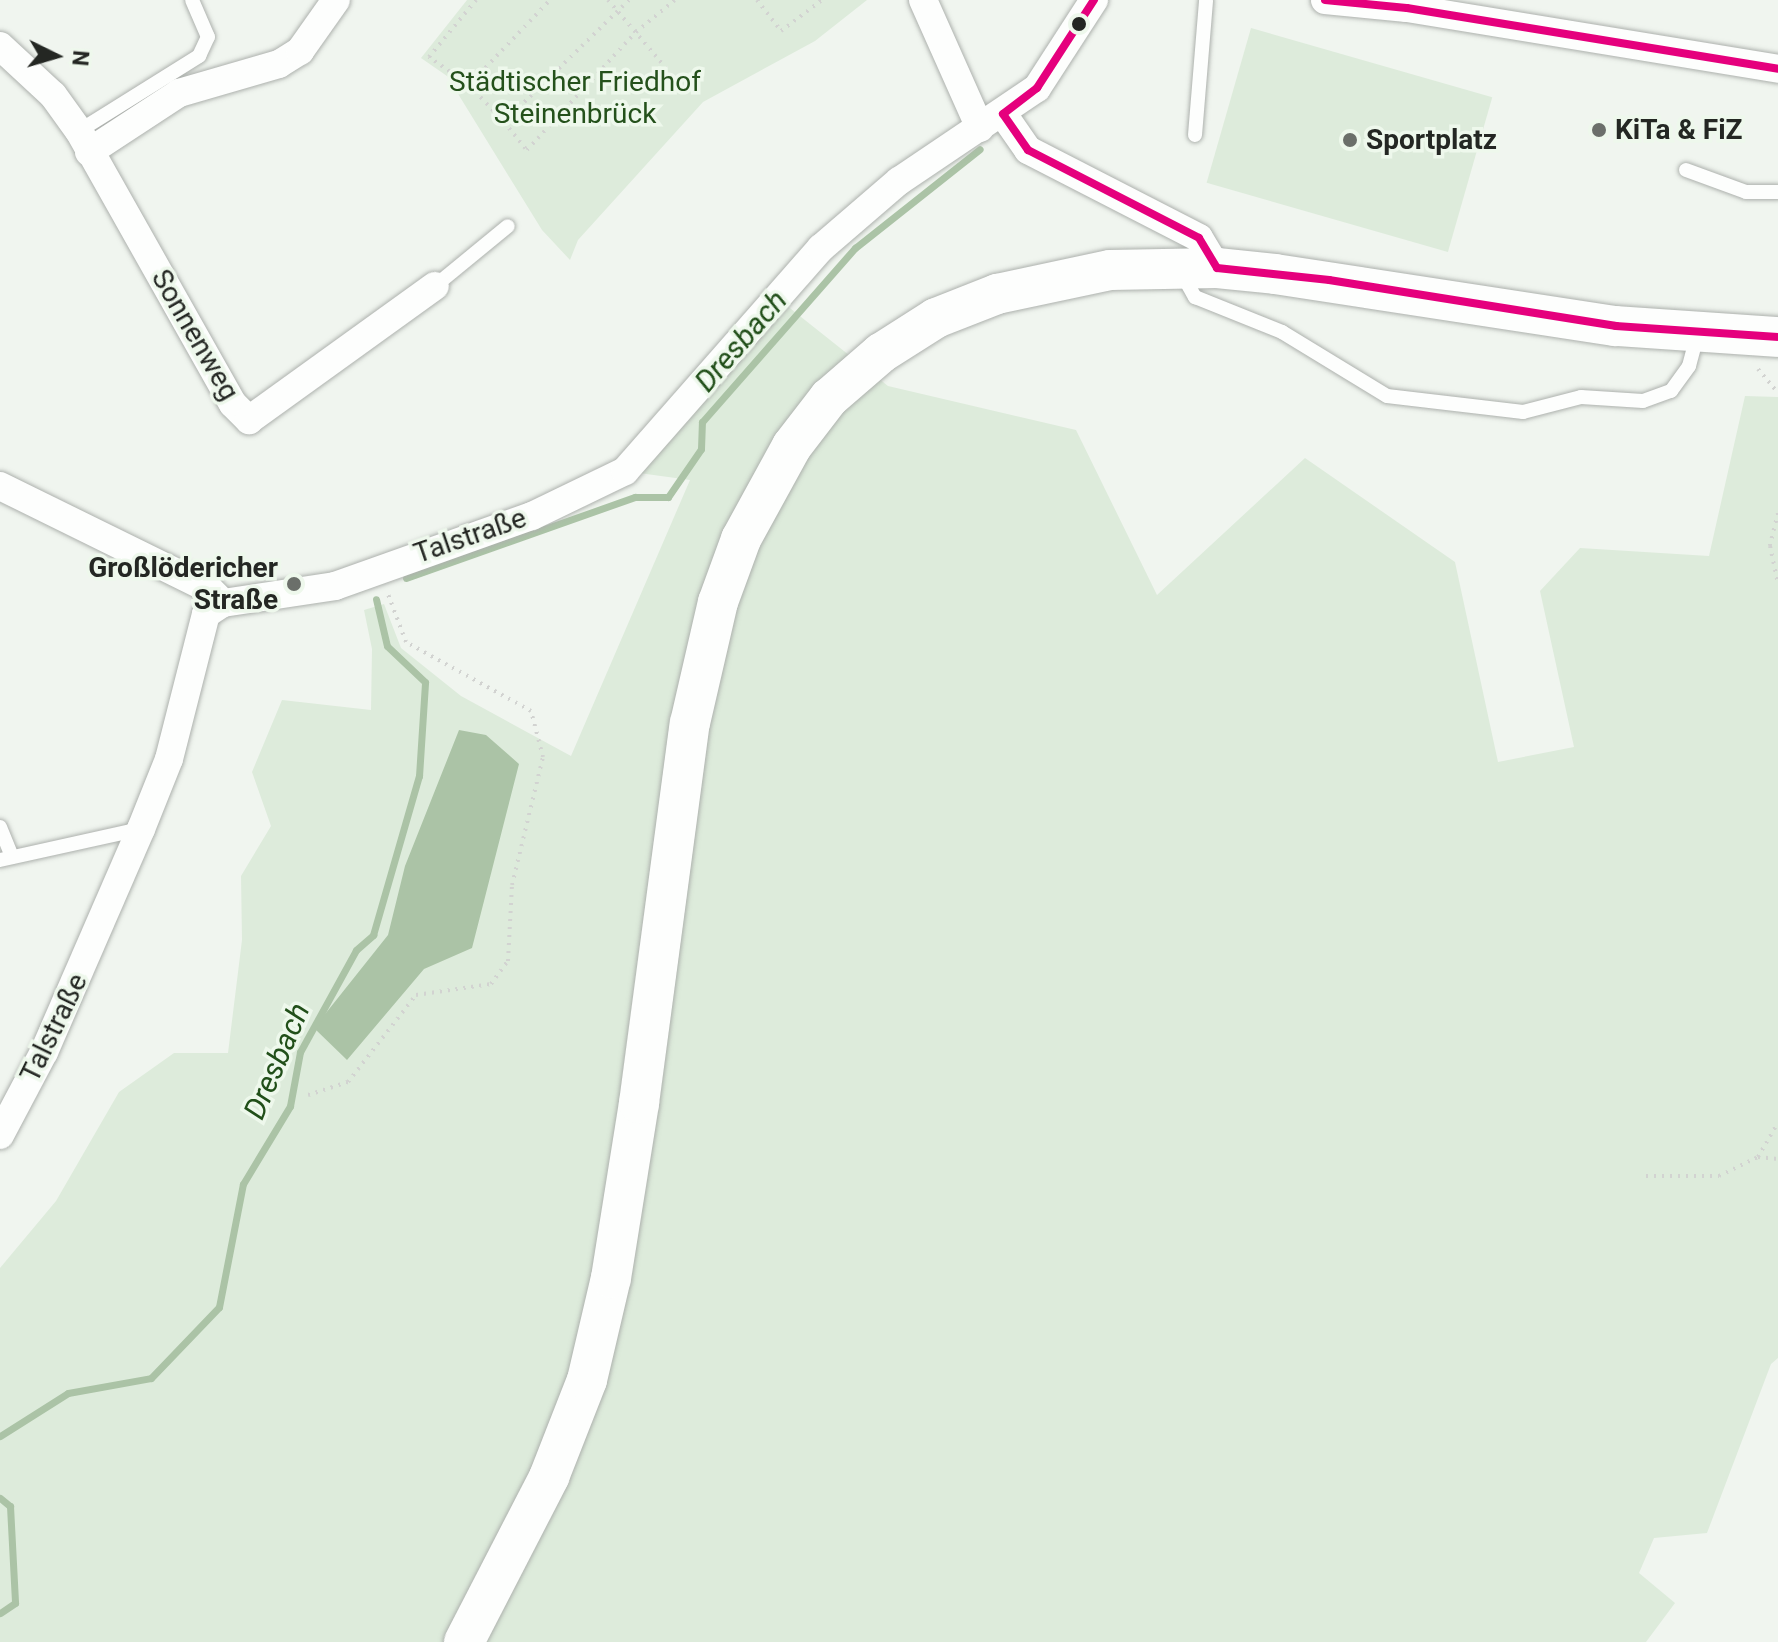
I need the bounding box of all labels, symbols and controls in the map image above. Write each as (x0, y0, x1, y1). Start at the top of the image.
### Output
north arrow (16, 16, 96, 96)
unlabelled marker (1071, 16, 1087, 32)
text: N (67, 49, 94, 67)
park label: Städtischer Friedhof Steinenbrück (449, 65, 701, 131)
place label: KiTa & FiZ (1615, 113, 1743, 147)
marker: KiTa & FiZ (1590, 121, 1608, 139)
place label: Sportplatz (1366, 123, 1497, 157)
marker: Sportplatz (1341, 131, 1359, 149)
street label: Sonnenweg (144, 264, 246, 406)
water label: Dresbach (687, 283, 795, 399)
street label: Talstraße (409, 501, 531, 571)
place label: Großlödericher Straße (88, 551, 278, 617)
marker: Großlödericher Straße (285, 575, 303, 593)
street label: Talstraße (13, 968, 95, 1088)
water label: Dresbach (236, 998, 318, 1124)

